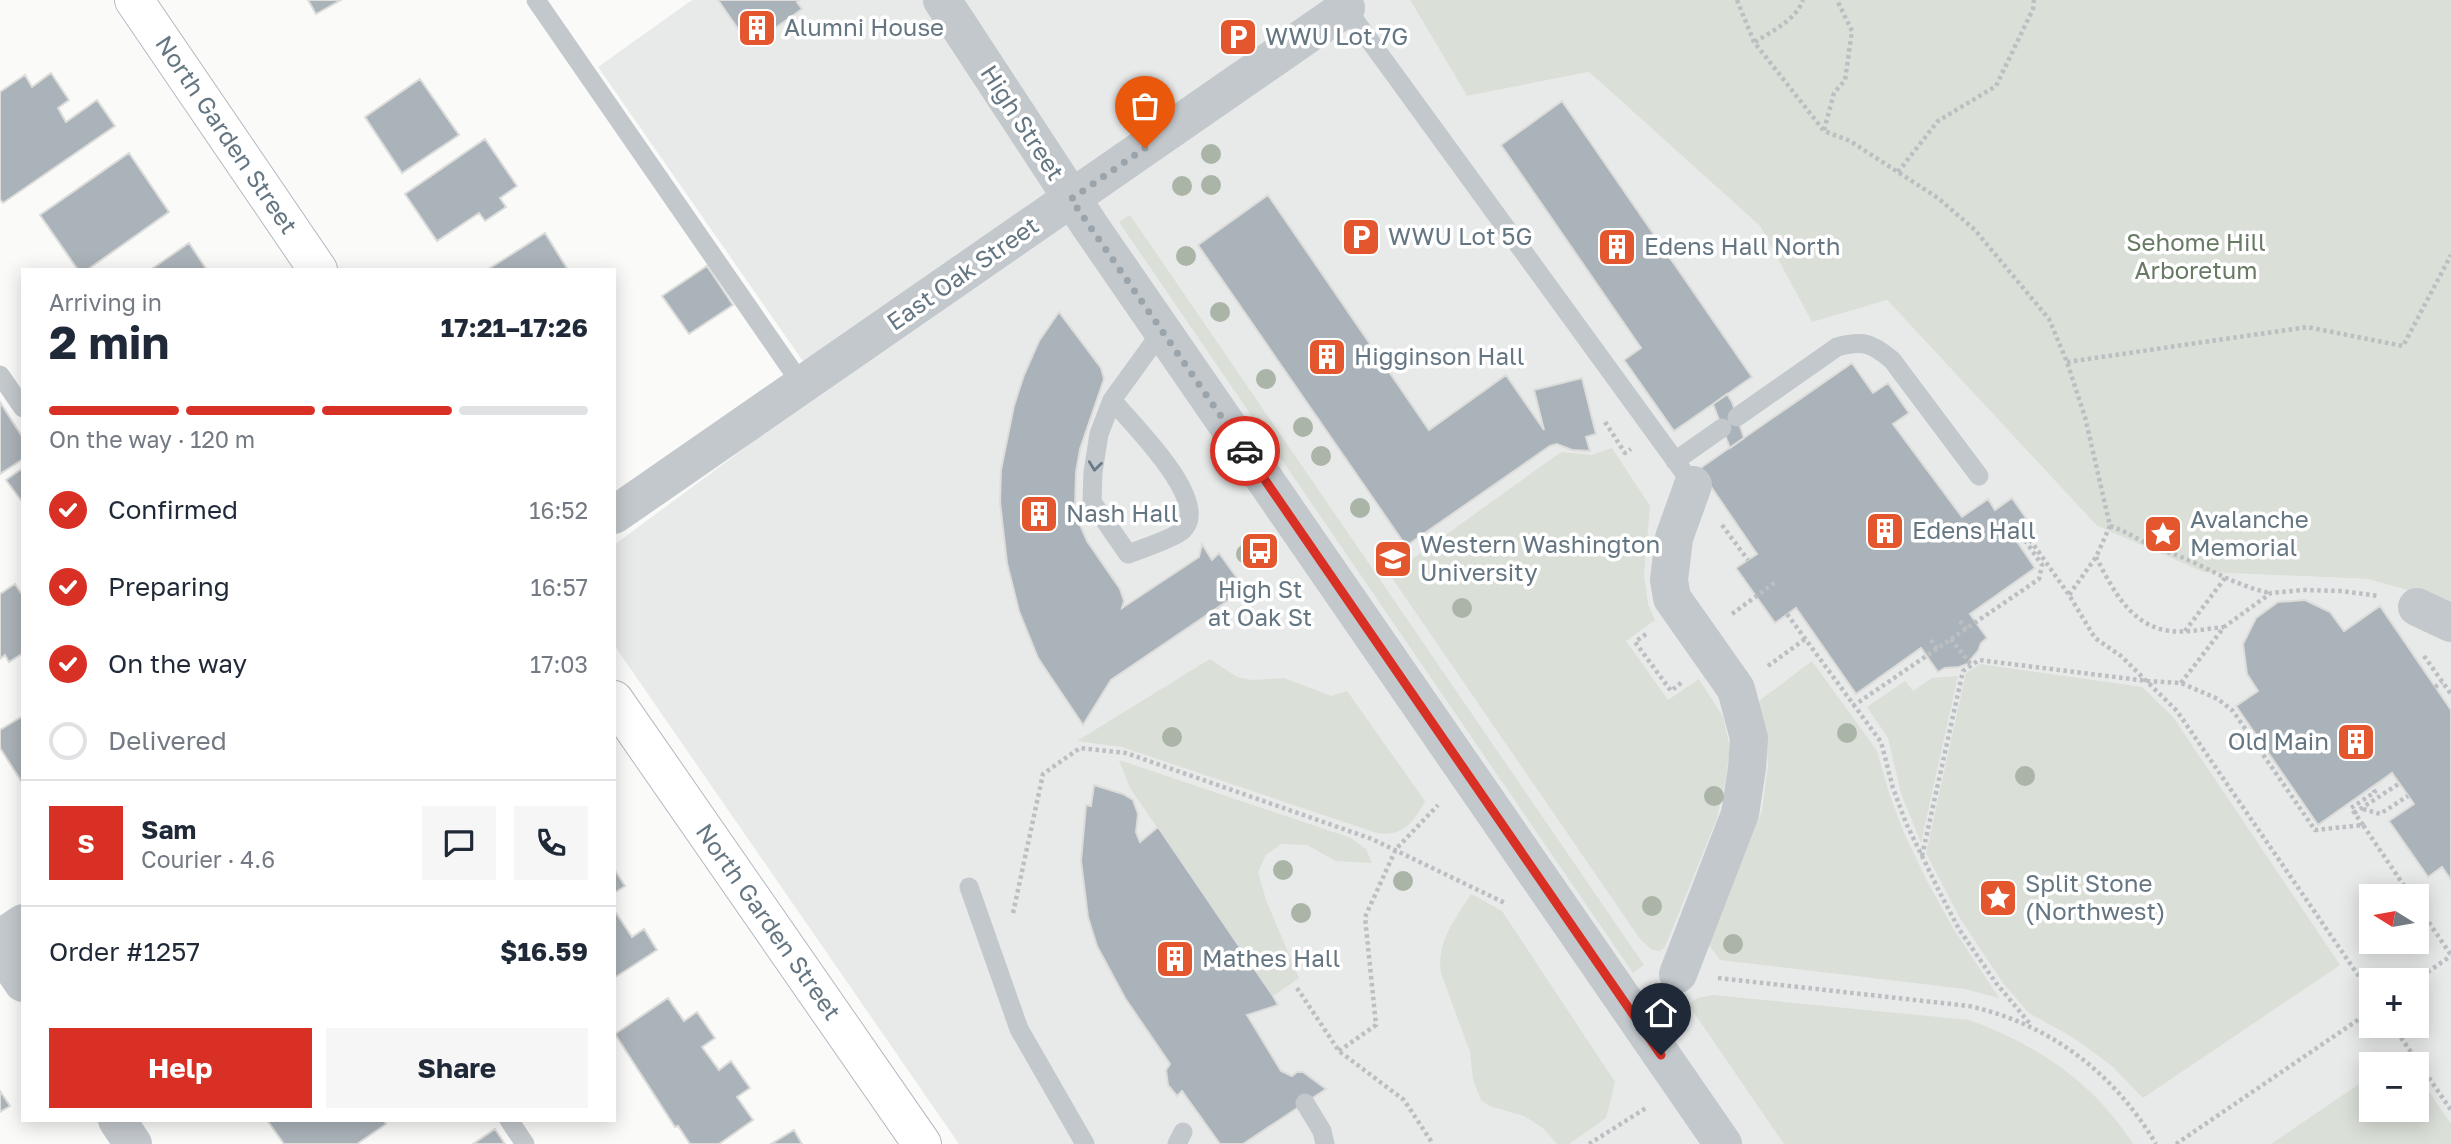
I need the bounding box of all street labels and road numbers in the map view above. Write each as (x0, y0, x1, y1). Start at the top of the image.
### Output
street label: North Garden Street (150, 30, 304, 239)
street label: High Street (975, 59, 1071, 185)
street label: East Oak Street (881, 210, 1043, 336)
street label: North Garden Street (691, 817, 848, 1025)

